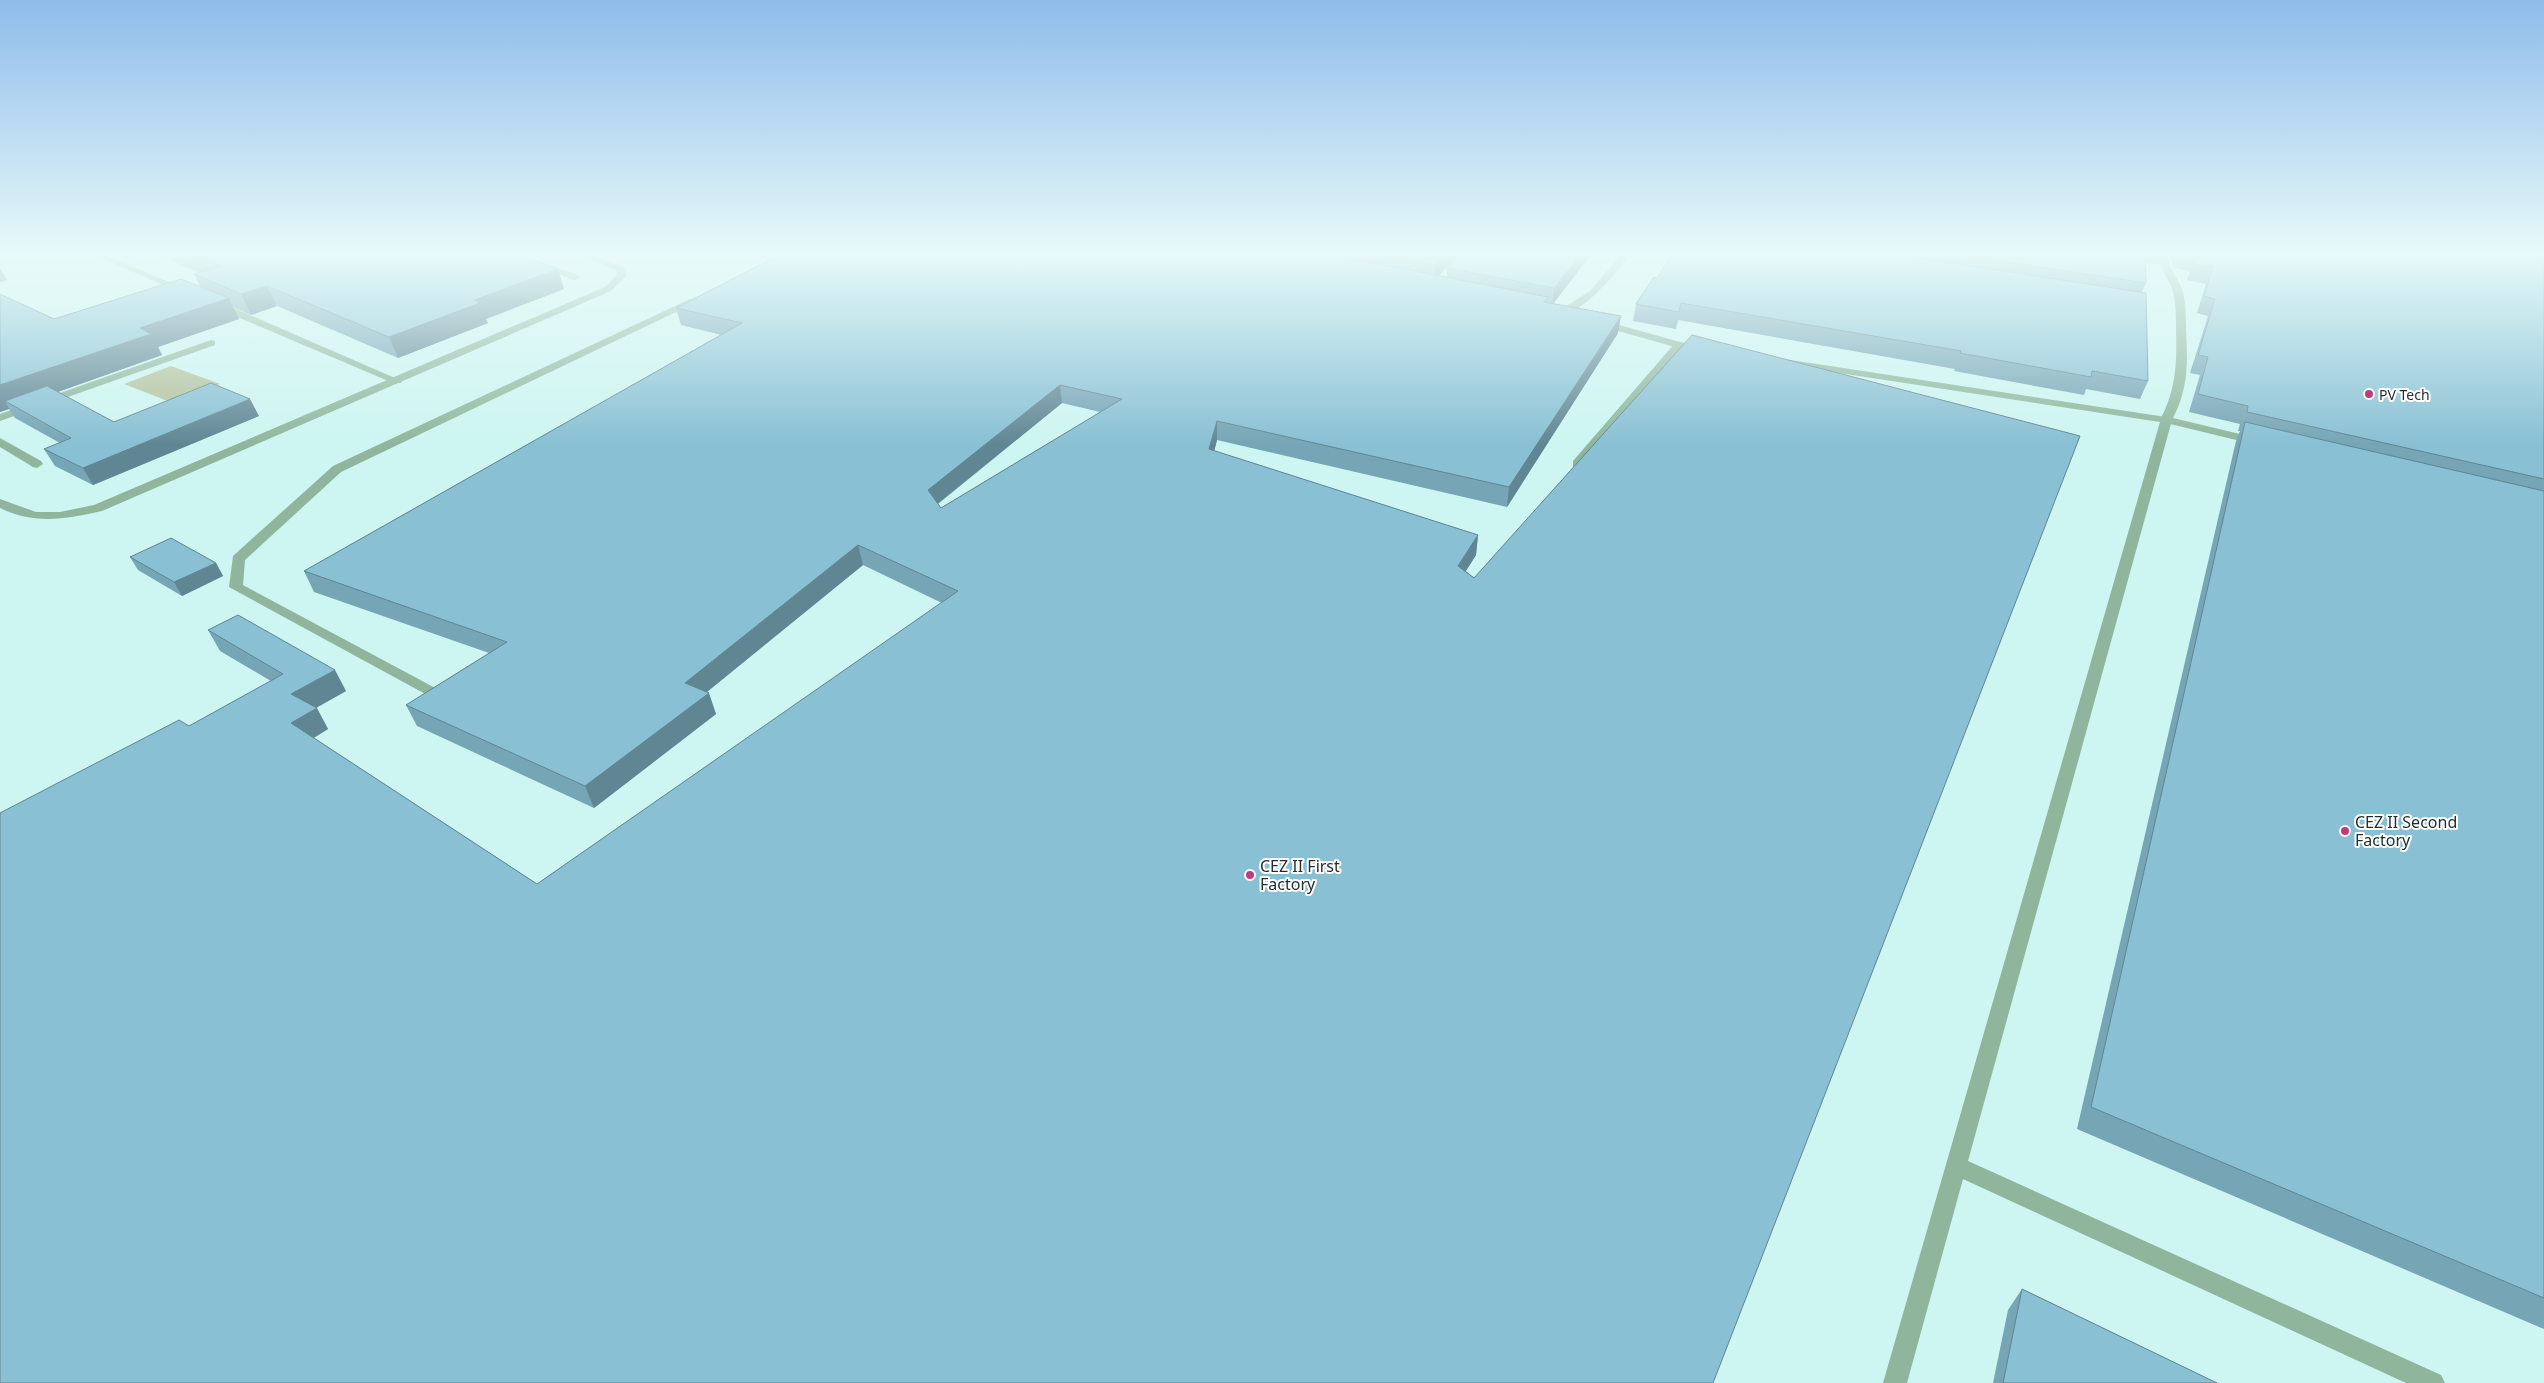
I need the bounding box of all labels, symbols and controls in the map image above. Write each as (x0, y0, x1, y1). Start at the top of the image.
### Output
place label: PV Tech (2379, 385, 2430, 404)
marker: PV Tech (2363, 388, 2375, 400)
place label: CEZ II Second Factory (2355, 811, 2457, 851)
marker: CEZ II Second Factory (2339, 825, 2351, 837)
place label: CEZ II First Factory (1260, 855, 1340, 895)
marker: CEZ II First Factory (1244, 869, 1256, 881)

